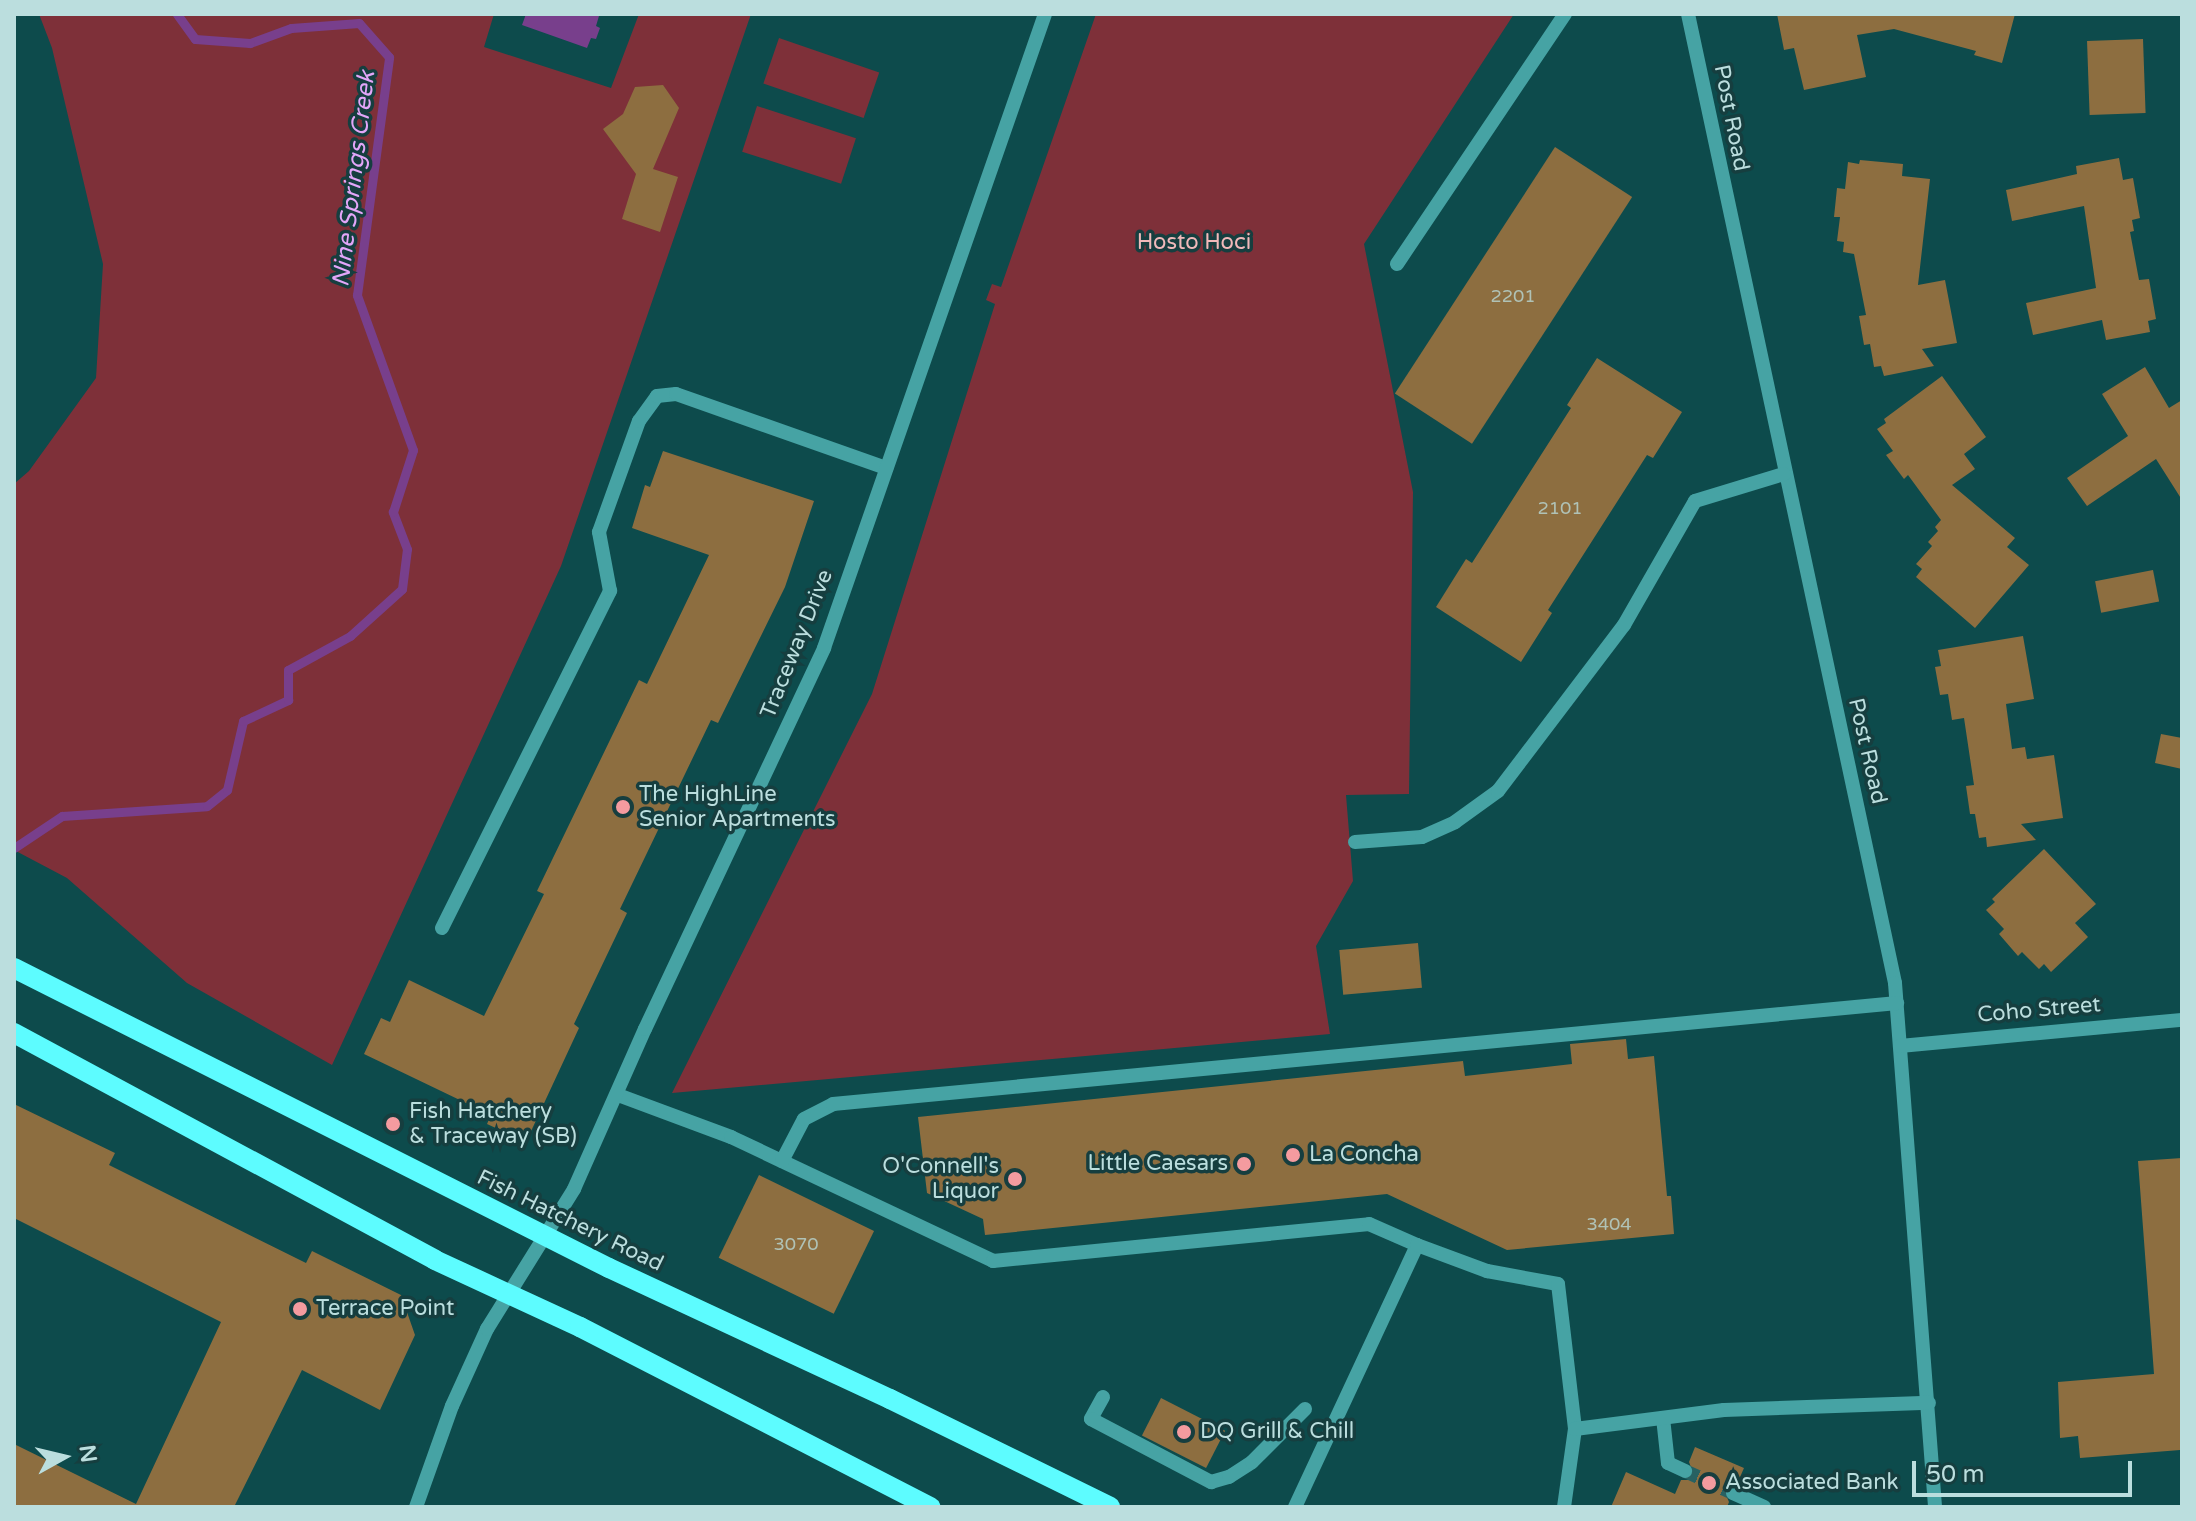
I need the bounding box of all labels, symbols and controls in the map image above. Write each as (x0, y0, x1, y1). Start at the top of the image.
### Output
street label: Post Road (1708, 63, 1754, 173)
water label: Nine Springs Creek (326, 69, 382, 289)
park label: Hosto Hoci (1137, 230, 1251, 256)
house number: 2201 (1490, 285, 1536, 307)
house number: 2101 (1537, 497, 1583, 519)
street label: Traceway Drive (755, 566, 839, 722)
street label: Post Road (1842, 696, 1892, 806)
place label: The HighLine Senior Apartments (639, 781, 836, 832)
marker: The HighLine Senior Apartments (614, 798, 632, 816)
street label: Coho Street (1976, 991, 2102, 1029)
place label: Fish Hatchery & Traceway (SB) (409, 1098, 577, 1150)
marker: Fish Hatchery & Traceway (SB) (384, 1115, 402, 1133)
place label: La Concha (1309, 1142, 1419, 1168)
marker: La Concha (1284, 1146, 1302, 1164)
place label: Little Caesars (1087, 1151, 1228, 1177)
place label: O'Connell's Liquor (882, 1153, 999, 1204)
marker: Little Caesars (1235, 1155, 1253, 1173)
street label: Fish Hatchery Road (473, 1164, 667, 1278)
marker: O'Connell's Liquor (1006, 1170, 1024, 1188)
house number: 3404 (1586, 1213, 1632, 1235)
house number: 3070 (773, 1233, 819, 1255)
place label: Terrace Point (316, 1296, 454, 1322)
marker: Terrace Point (291, 1300, 309, 1318)
north arrow (24, 1417, 104, 1497)
place label: DQ Grill & Chill (1200, 1419, 1354, 1445)
marker: DQ Grill & Chill (1175, 1423, 1193, 1441)
text: N (74, 1443, 102, 1464)
scale bar (1916, 1445, 2136, 1495)
text: 50 m (1926, 1460, 1984, 1489)
place label: Associated Bank (1725, 1470, 1899, 1496)
marker: Associated Bank (1700, 1474, 1718, 1492)

